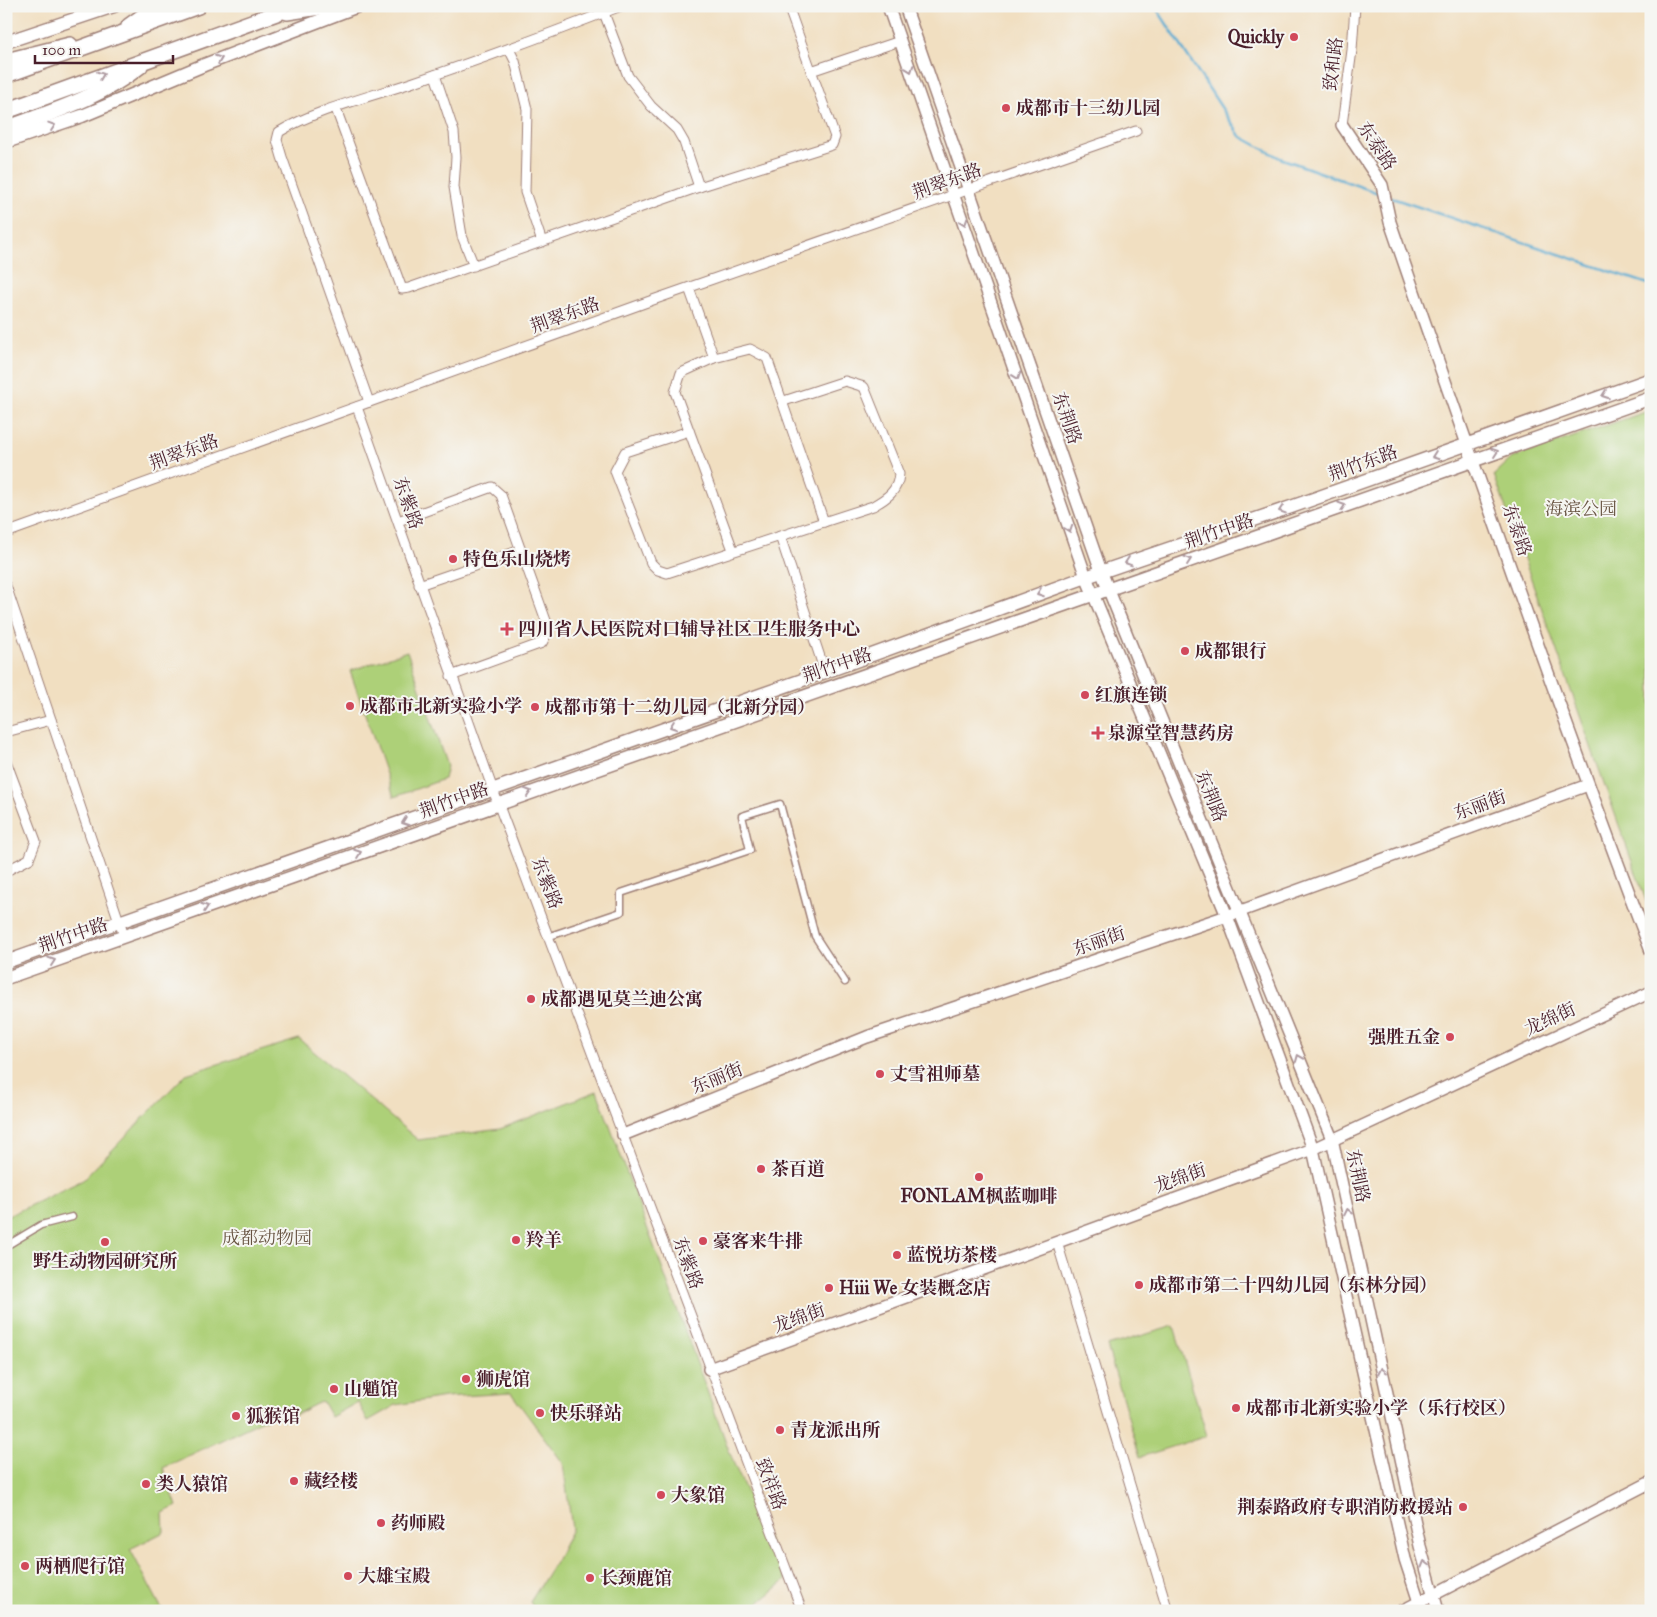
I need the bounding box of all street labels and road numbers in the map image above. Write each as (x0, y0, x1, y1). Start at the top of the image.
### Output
street label: 致和路 (1319, 36, 1347, 92)
street label: 东泰路 (1353, 117, 1401, 175)
street label: 荆翠东路 (909, 158, 985, 204)
street label: 荆翠东路 (527, 292, 603, 338)
street label: 东荆路 (1048, 389, 1086, 447)
street label: 荆翠东路 (146, 429, 222, 475)
street label: 荆竹东路 (1325, 440, 1401, 486)
street label: 东紫路 (389, 474, 427, 532)
street label: 东泰路 (1498, 501, 1536, 559)
street label: 荆竹中路 (1181, 509, 1257, 553)
street label: 荆竹中路 (799, 643, 875, 687)
street label: 东荆路 (1191, 767, 1231, 825)
street label: 荆竹中路 (416, 777, 492, 823)
street label: 东丽街 (1451, 785, 1509, 825)
street label: 东紫路 (527, 854, 567, 912)
street label: 荆竹中路 (35, 913, 111, 957)
street label: 东丽街 (1070, 922, 1128, 960)
street label: 龙绵街 (1521, 998, 1579, 1040)
street label: 东丽街 (688, 1058, 746, 1098)
street label: 东荆路 (1342, 1147, 1374, 1205)
street label: 龙绵街 (1151, 1158, 1209, 1198)
street label: 东紫路 (668, 1234, 708, 1292)
street label: 龙绵街 (770, 1298, 828, 1338)
street label: 致祥路 (751, 1455, 791, 1513)

